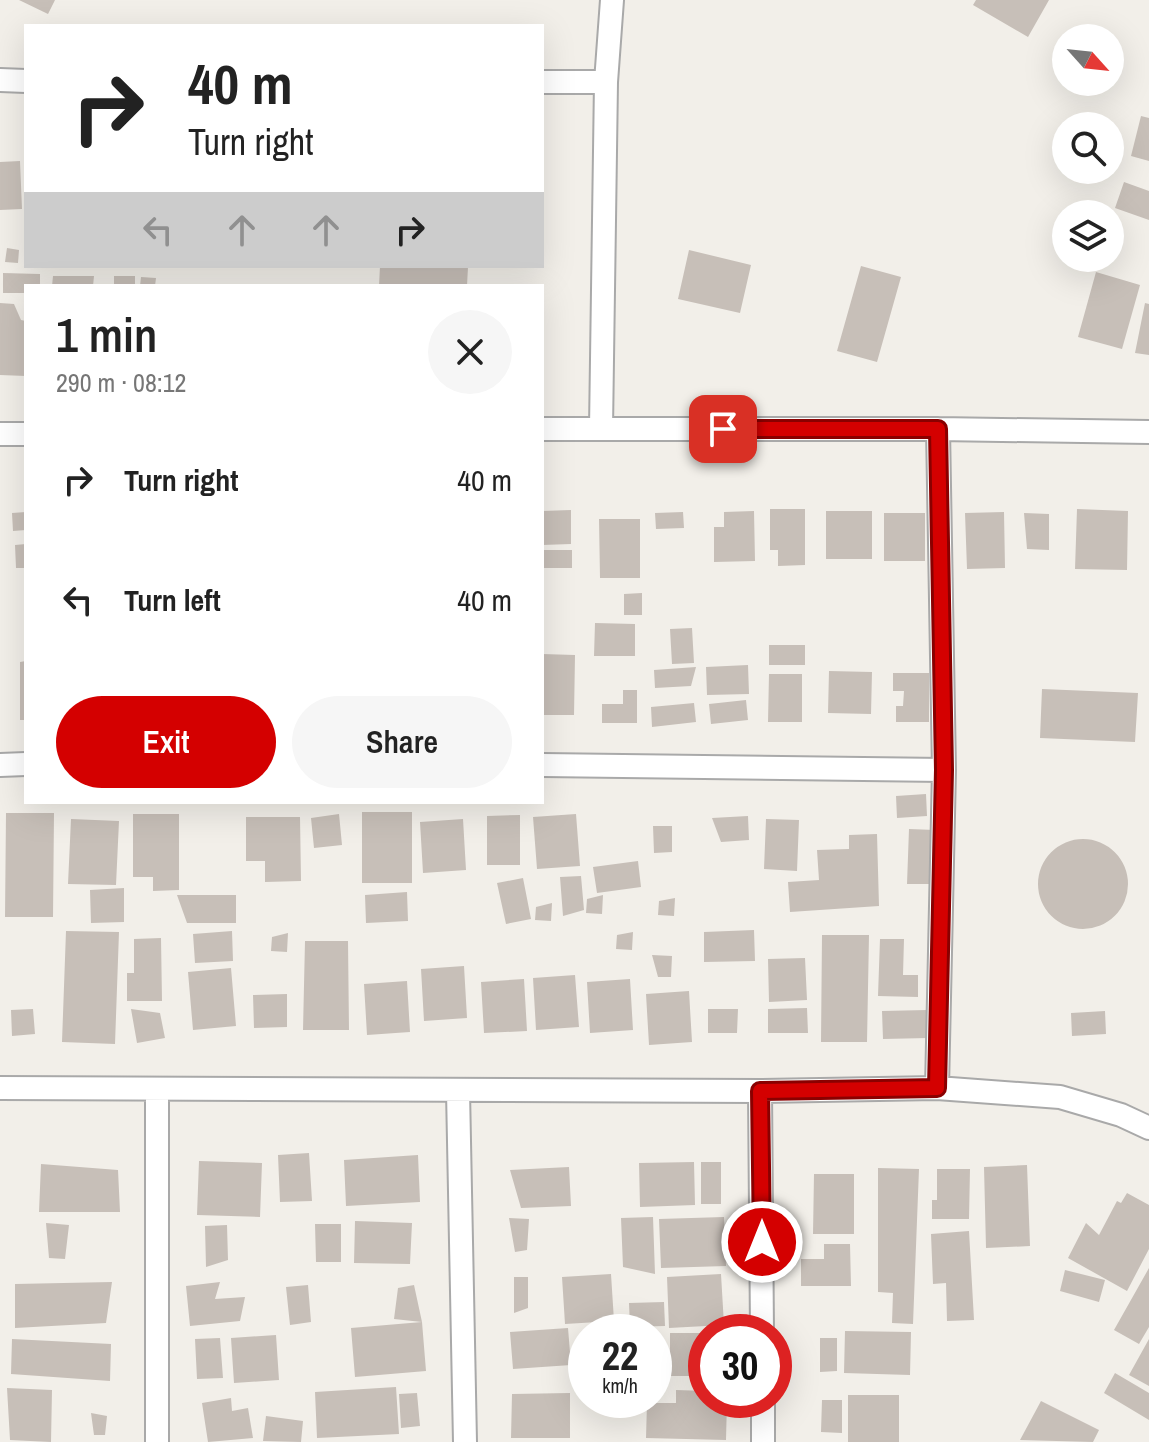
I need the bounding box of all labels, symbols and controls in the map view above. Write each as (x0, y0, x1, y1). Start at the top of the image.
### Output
north arrow (1052, 24, 1124, 96)
map controls (1052, 24, 1124, 272)
text: 40 m (188, 46, 293, 121)
icon: right (56, 56, 160, 160)
button: search (1052, 112, 1124, 184)
text: Turn right (188, 118, 313, 166)
button: layers (1052, 200, 1124, 272)
icon: left (136, 208, 180, 252)
icon: ahead (220, 208, 264, 252)
icon: ahead (304, 208, 348, 252)
icon: right (388, 208, 432, 252)
text: 1 min (56, 302, 157, 367)
button: close (428, 310, 512, 394)
text: 290 m · 08:12 (56, 365, 186, 400)
pin (689, 395, 757, 463)
icon: arrive (701, 407, 745, 451)
icon: right (56, 458, 100, 502)
text: Turn right (124, 460, 238, 500)
text: 40 m (457, 460, 512, 500)
icon: left (56, 578, 100, 622)
text: Turn left (124, 580, 221, 620)
text: 40 m (457, 580, 512, 620)
button: Exit (56, 696, 276, 788)
button: Share (292, 696, 512, 788)
position arrow (720, 1200, 804, 1284)
speed limit sign: 30 (688, 1314, 792, 1418)
text: 22 (602, 1329, 638, 1382)
text: km/h (602, 1372, 638, 1399)

